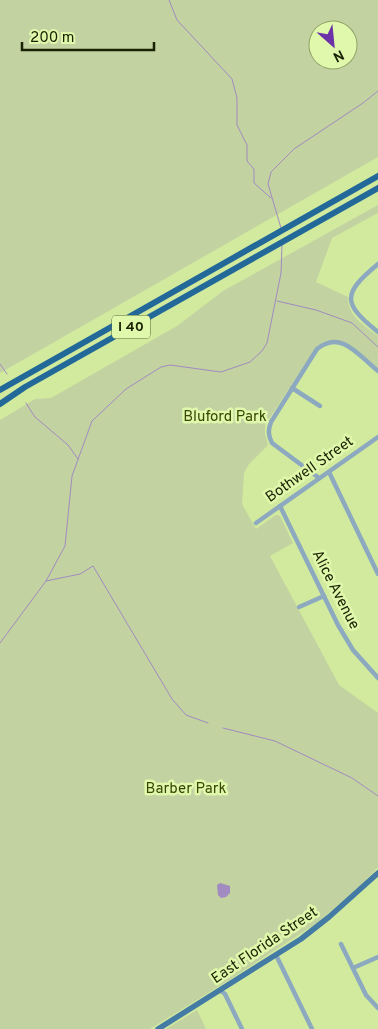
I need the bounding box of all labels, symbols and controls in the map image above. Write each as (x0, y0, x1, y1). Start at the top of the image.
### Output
scale bar (22, 20, 155, 52)
north arrow (308, 20, 358, 70)
text: 200 m (30, 29, 75, 48)
text: N (330, 45, 347, 65)
road number: I 40 (112, 316, 150, 338)
park label: Bluford Park (183, 408, 267, 427)
street label: Bothwell Street (262, 433, 358, 507)
street label: Alice Avenue (307, 547, 363, 633)
park label: Barber Park (145, 780, 227, 799)
street label: East Florida Street (208, 903, 322, 989)

